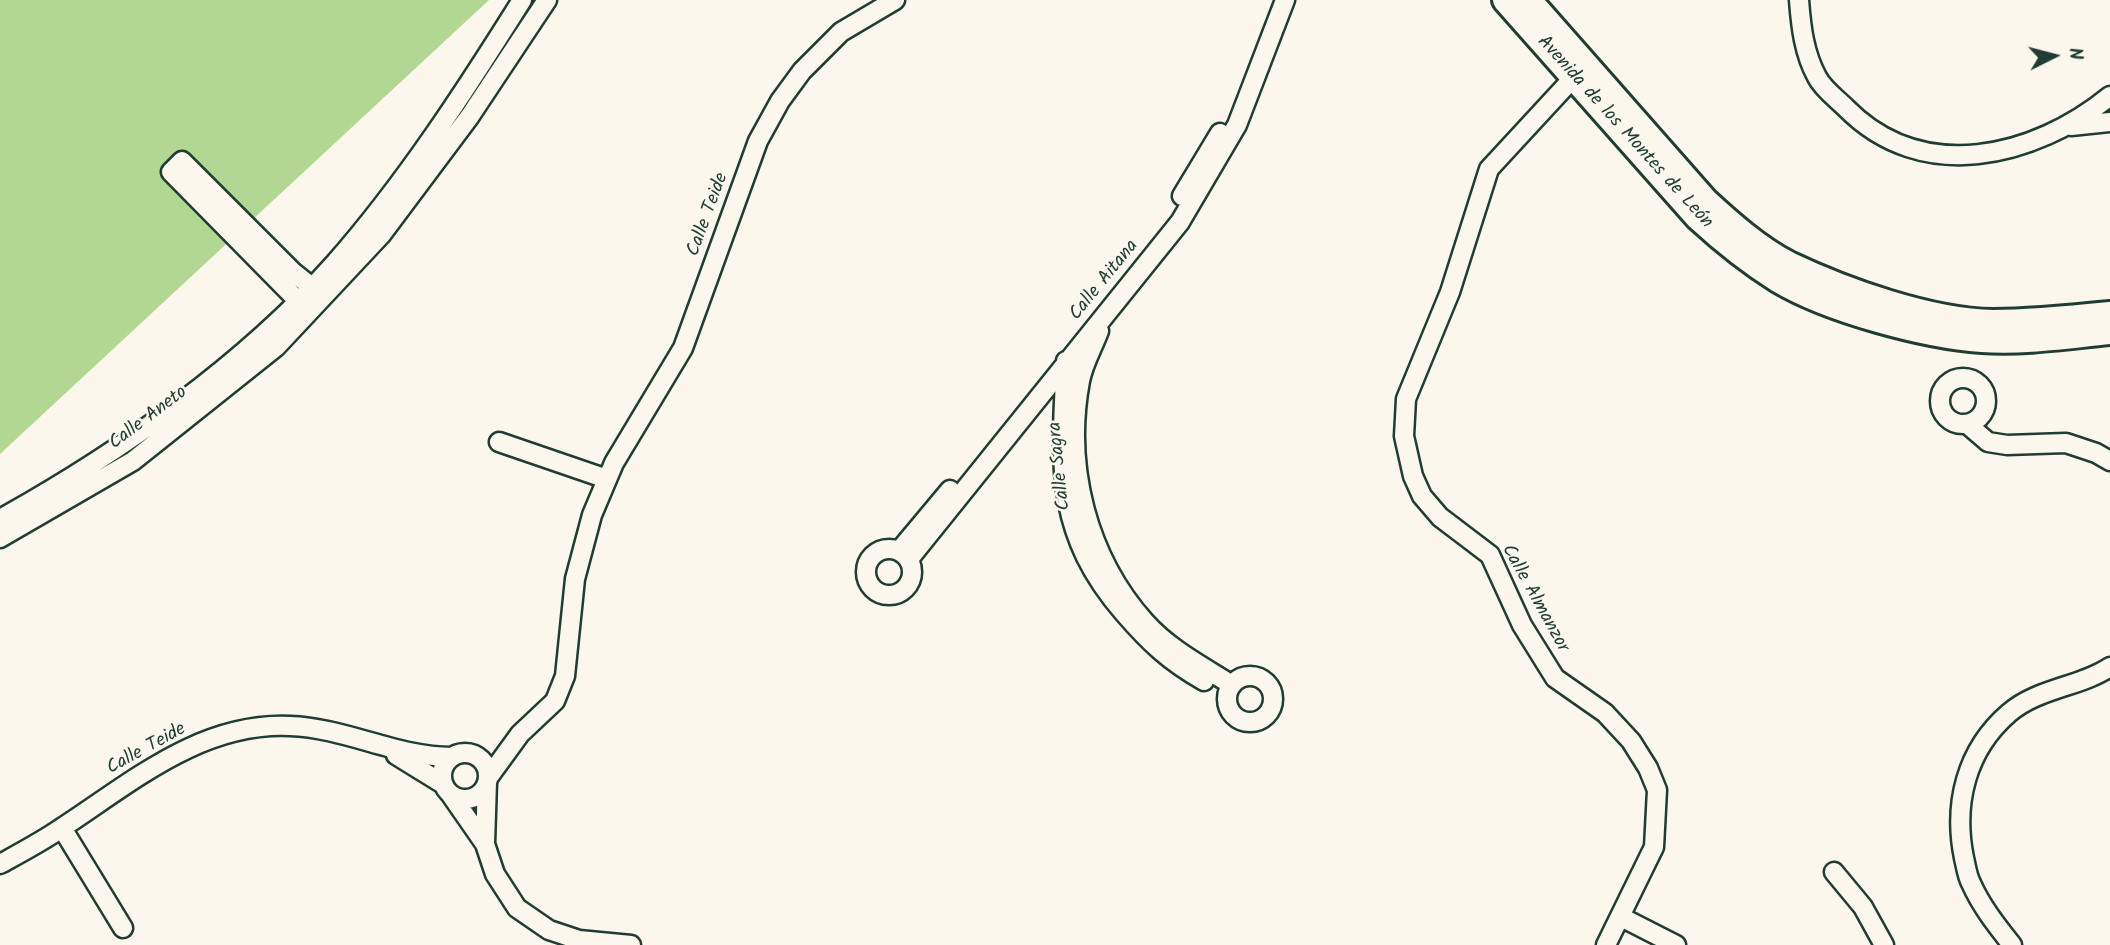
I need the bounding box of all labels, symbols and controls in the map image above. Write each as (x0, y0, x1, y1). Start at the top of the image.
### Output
north arrow (2019, 21, 2089, 91)
street label: Avenida de los Montes de León (1531, 32, 1717, 234)
text: N (2059, 46, 2090, 61)
street label: Calle Teide (683, 170, 735, 260)
street label: Calle Aitana (1066, 236, 1144, 326)
street label: Calle Aneto (105, 382, 193, 456)
street label: Calle Sagra (1045, 421, 1077, 511)
street label: Calle Almanzor (1495, 541, 1573, 657)
street label: Calle Teide (103, 719, 191, 781)

